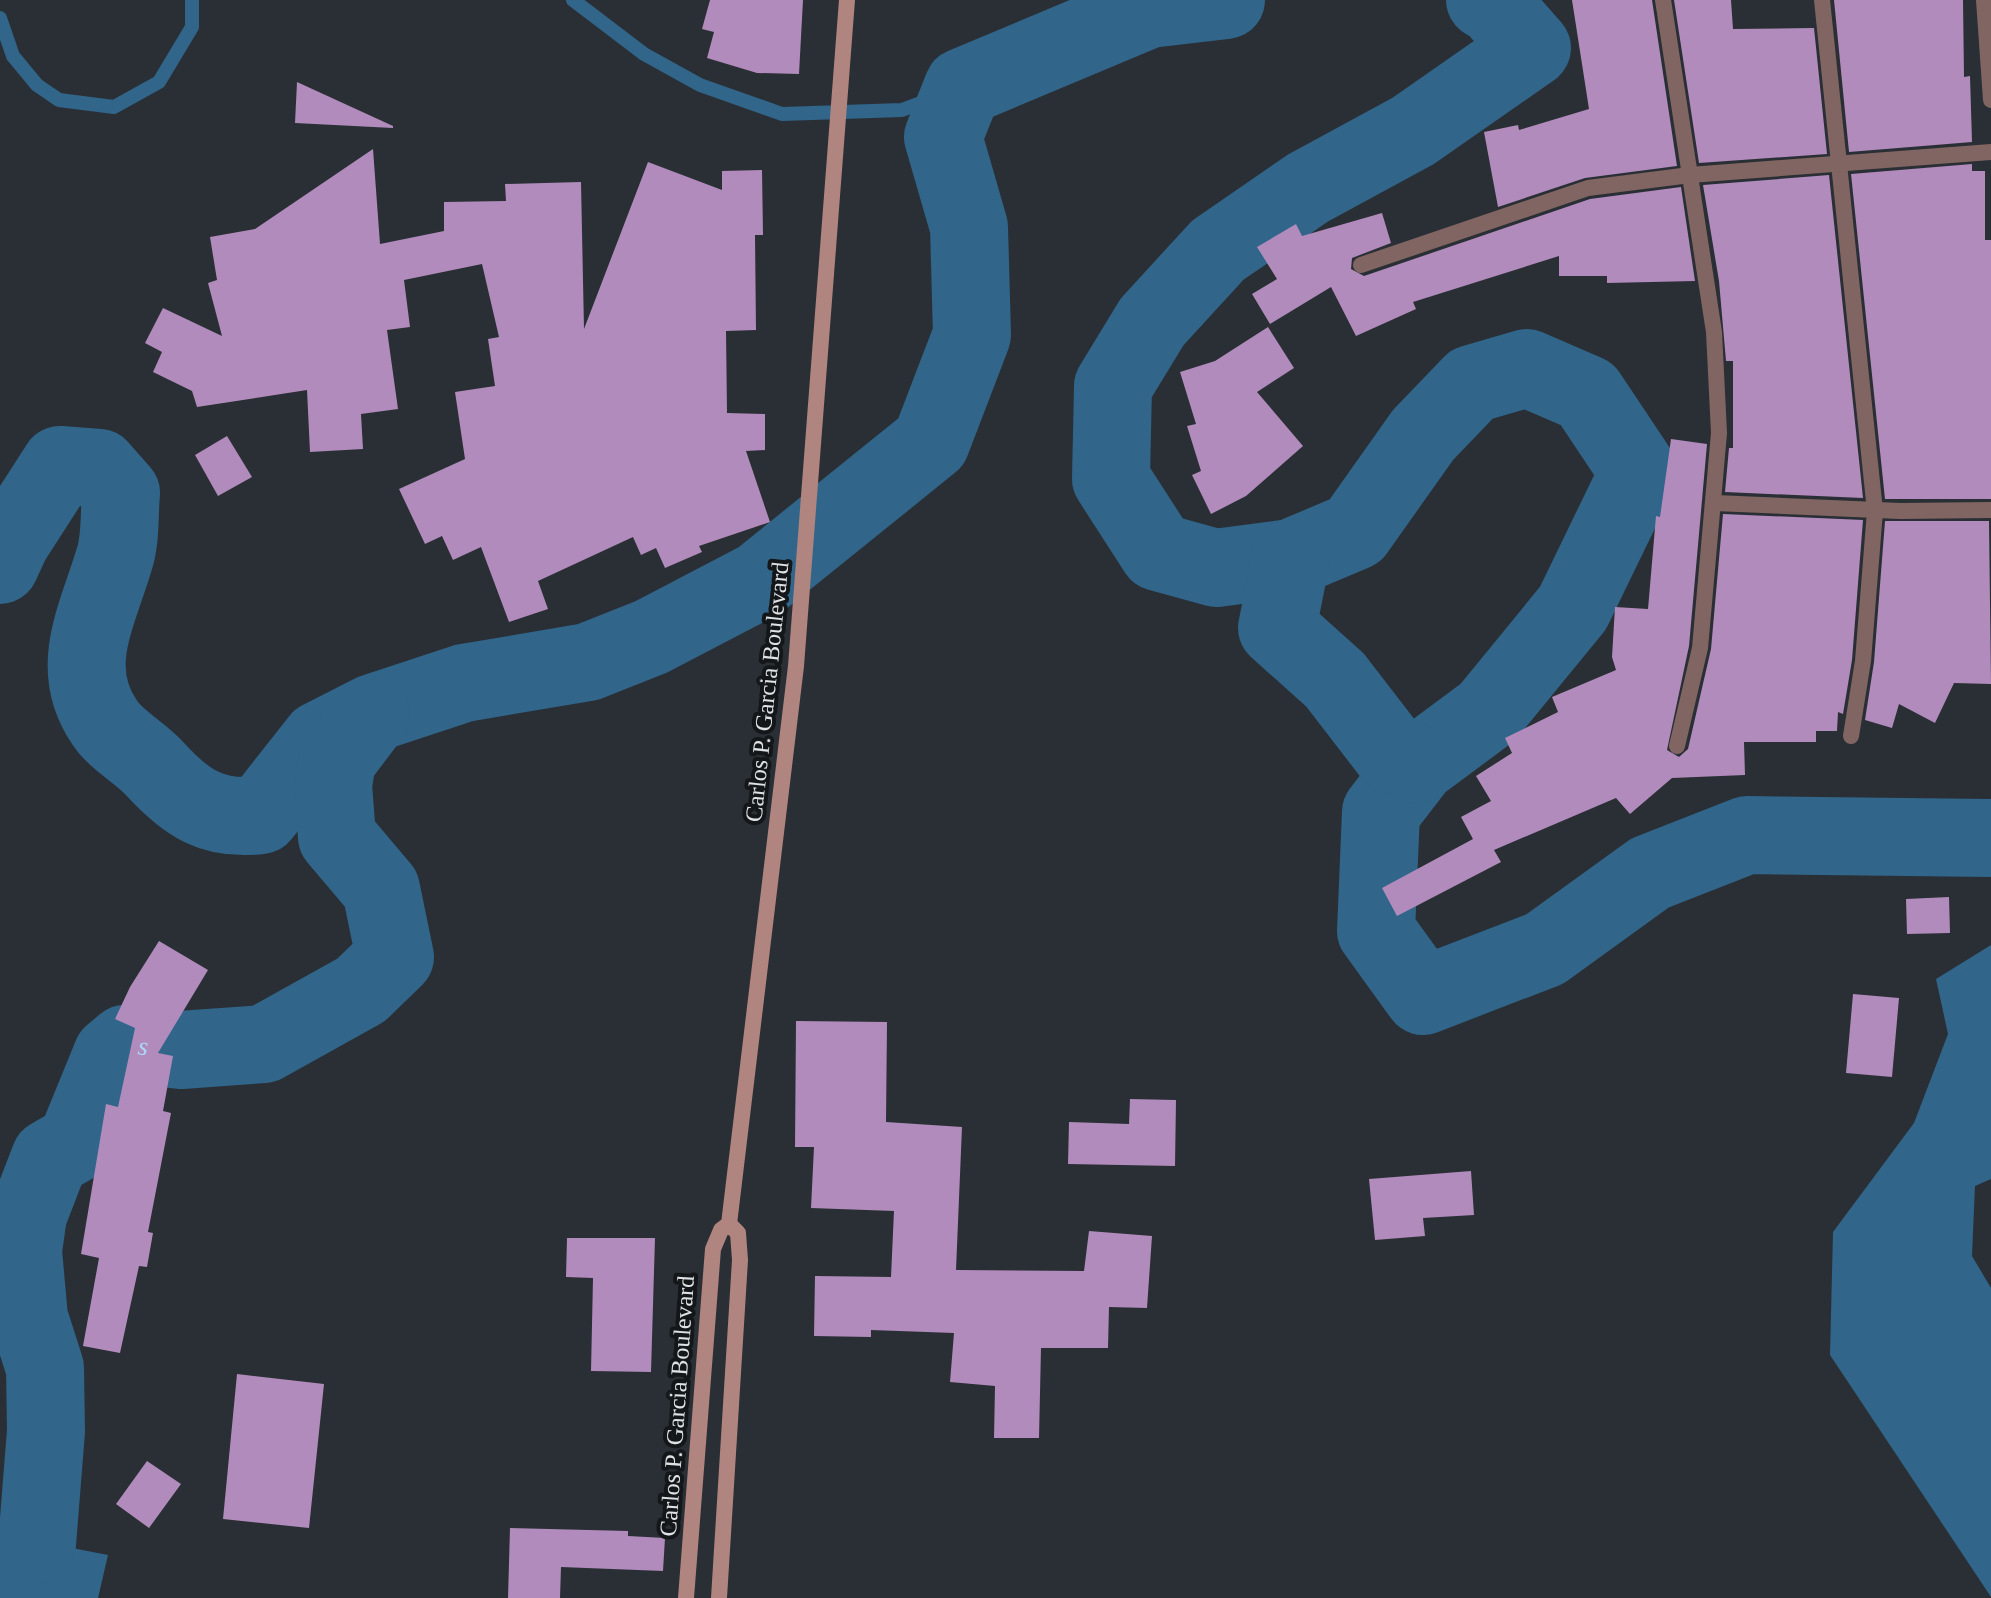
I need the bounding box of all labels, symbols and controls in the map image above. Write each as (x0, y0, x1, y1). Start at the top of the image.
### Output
street label: Carlos P. Garcia Boulevard (740, 561, 794, 823)
water label: s (137, 1031, 150, 1061)
street label: Carlos P. Garcia Boulevard (655, 1275, 699, 1537)

